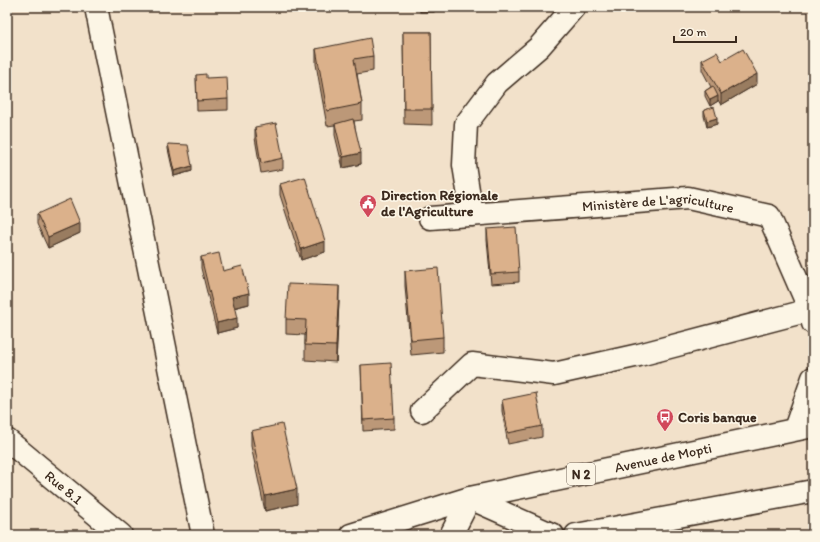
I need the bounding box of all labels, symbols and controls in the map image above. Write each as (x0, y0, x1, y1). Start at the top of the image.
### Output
scale bar (674, 18, 736, 44)
text: 20 m (680, 25, 707, 39)
place label: Direction Régionale de l'Agriculture (381, 187, 499, 220)
street label: Ministère de L'agriculture (581, 189, 736, 216)
public building icon: Direction Régionale de l'Agriculture (358, 193, 378, 218)
bus stop icon: Coris banque (655, 407, 675, 432)
place label: Coris banque (678, 409, 757, 426)
street label: Avenue de Mopti (613, 439, 713, 476)
road number: N 2 (567, 463, 595, 485)
street label: Rue 8.1 (42, 467, 86, 508)

